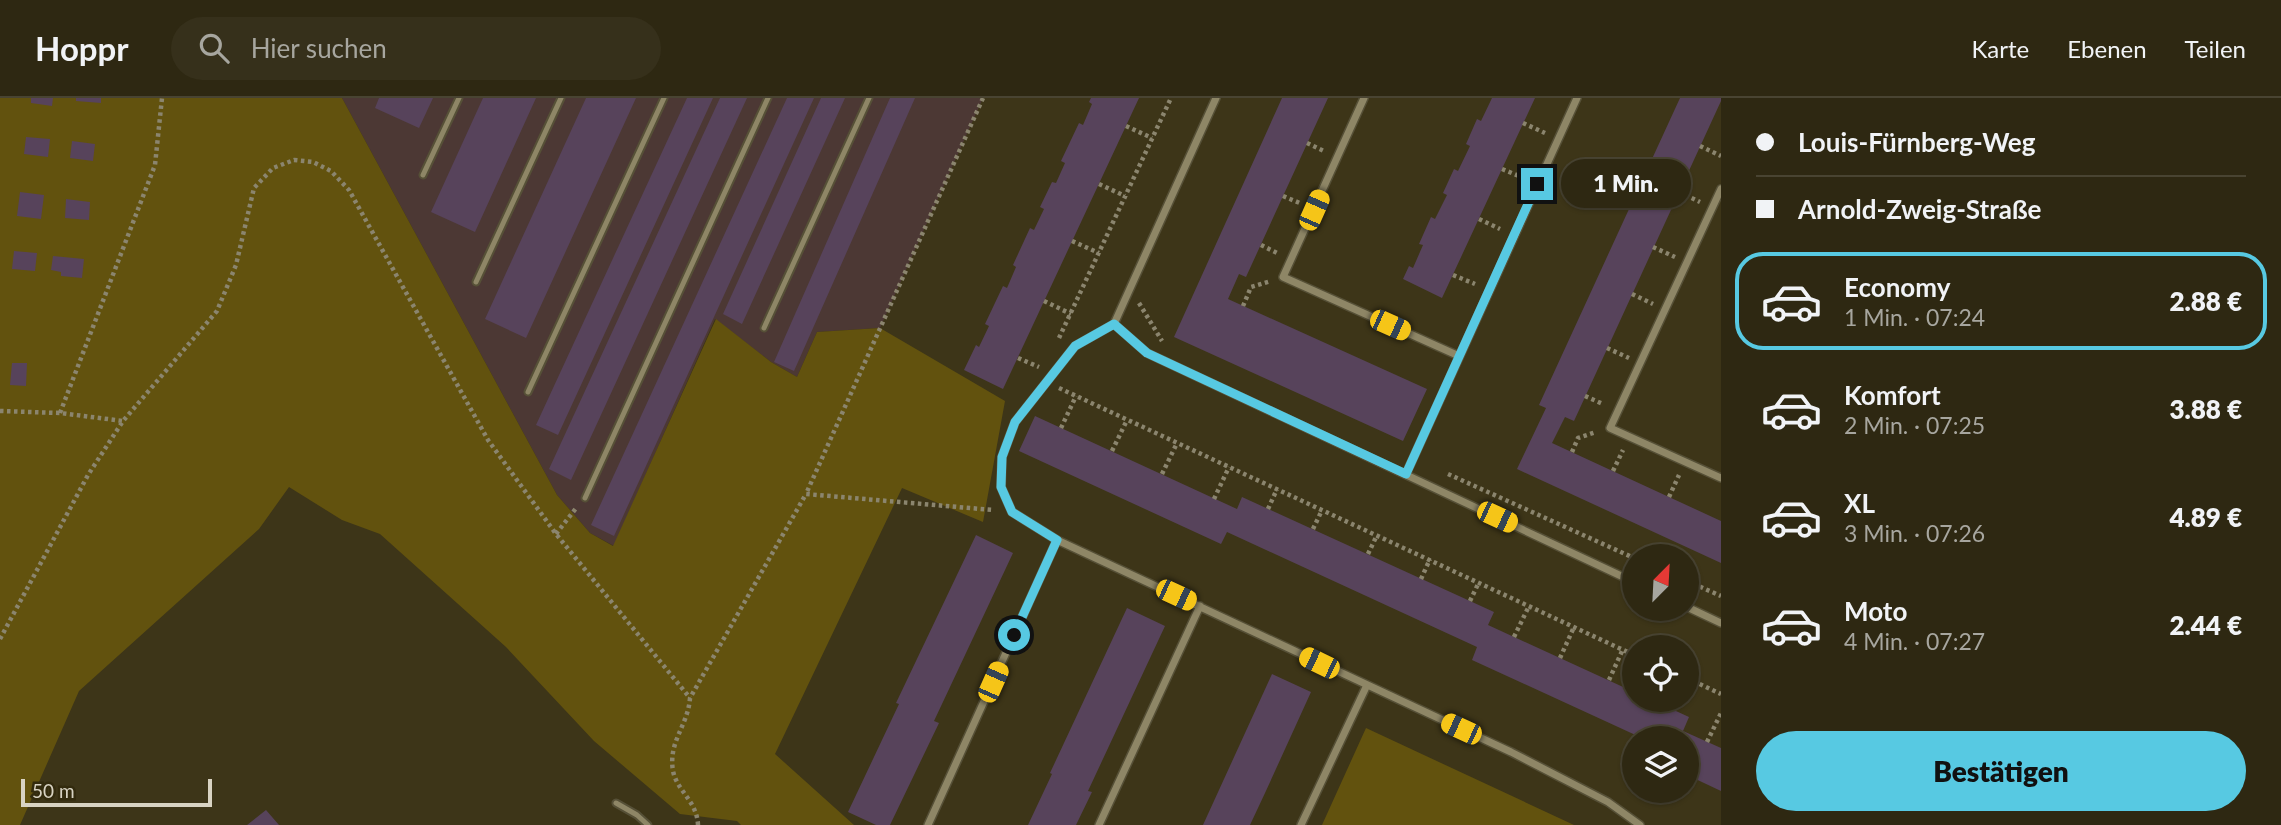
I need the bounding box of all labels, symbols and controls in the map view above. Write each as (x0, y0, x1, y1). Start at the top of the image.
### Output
search box (171, 17, 661, 80)
text: Hoppr (35, 28, 129, 68)
icon: search (195, 29, 233, 67)
text: Hier suchen (251, 32, 387, 64)
text: Karte (1972, 34, 2029, 63)
text: Ebenen (2067, 34, 2147, 63)
text: Teilen (2185, 34, 2246, 63)
text: Louis-Fürnberg-Weg (1798, 126, 2035, 158)
callout: 1 Min. (1562, 160, 1691, 208)
route end (1521, 168, 1553, 200)
text: 1 Min. (1593, 169, 1659, 197)
car (1296, 187, 1333, 233)
text: Arnold-Zweig-Straße (1798, 193, 2042, 225)
icon: car (1760, 270, 1823, 333)
text: Economy (1844, 271, 1950, 303)
text: 2.88 € (2169, 285, 2242, 317)
text: 1 Min. · 07:24 (1844, 303, 1985, 331)
car (1367, 307, 1414, 343)
icon: car (1760, 378, 1823, 441)
text: Komfort (1844, 379, 1941, 411)
text: 3.88 € (2169, 393, 2242, 425)
text: 2 Min. · 07:25 (1844, 411, 1985, 439)
icon: car (1760, 486, 1823, 549)
text: XL (1844, 487, 1875, 519)
car (1474, 499, 1521, 535)
text: 4.89 € (2169, 501, 2242, 533)
text: 3 Min. · 07:26 (1844, 519, 1985, 547)
north arrow (1622, 544, 1699, 621)
map controls (1622, 544, 1699, 803)
car (1153, 577, 1200, 613)
icon: car (1760, 594, 1823, 657)
text: Moto (1844, 595, 1907, 627)
text: 2.44 € (2169, 609, 2242, 641)
route start (998, 619, 1030, 651)
text: 4 Min. · 07:27 (1844, 627, 1985, 655)
button: locate (1622, 635, 1699, 712)
car (1296, 644, 1343, 682)
car (975, 659, 1012, 705)
car (1438, 711, 1485, 747)
button: layers (1622, 726, 1699, 803)
button: Bestätigen (1756, 731, 2246, 811)
scale bar (21, 776, 212, 808)
text: 50 m (32, 779, 75, 802)

